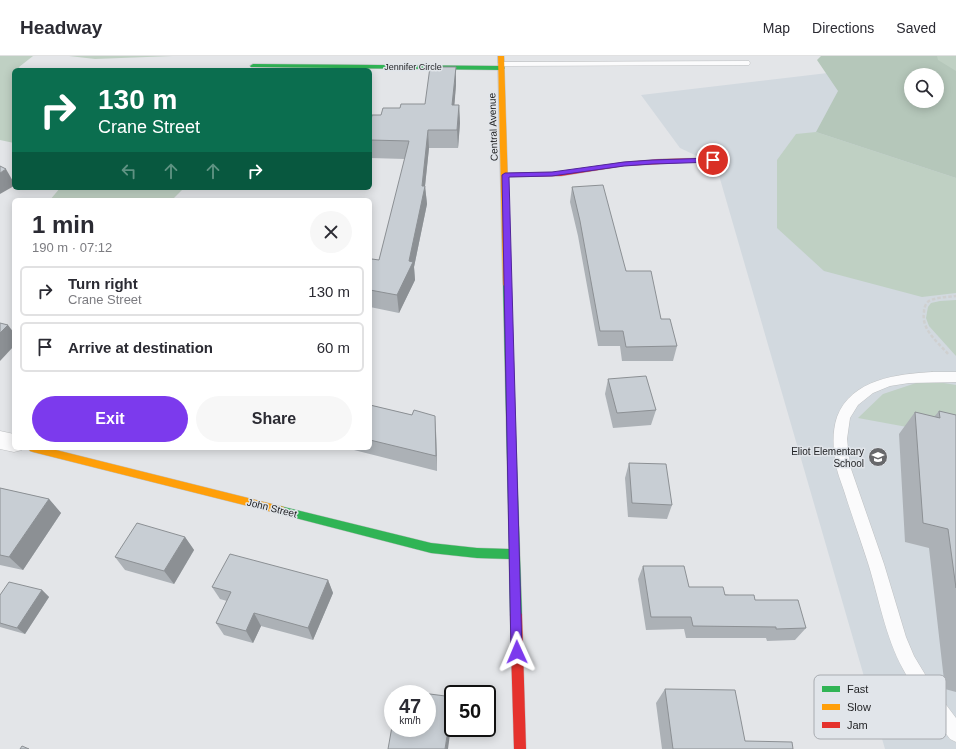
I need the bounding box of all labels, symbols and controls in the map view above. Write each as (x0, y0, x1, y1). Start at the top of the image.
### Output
text: Headway (20, 17, 102, 38)
text: Map (763, 20, 790, 36)
text: Directions (812, 20, 874, 36)
text: Saved (896, 20, 936, 36)
street label: Jennifer Circle (384, 62, 442, 72)
map controls (904, 68, 944, 108)
button: search (904, 68, 944, 108)
icon: right (32, 84, 84, 136)
text: 130 m (98, 84, 177, 115)
street label: Central Avenue (486, 92, 500, 161)
text: Crane Street (98, 117, 200, 137)
pin (696, 143, 730, 177)
icon: arrive (702, 149, 724, 171)
icon: left (118, 160, 140, 182)
icon: ahead (160, 160, 182, 182)
icon: ahead (202, 160, 224, 182)
icon: right (244, 160, 266, 182)
text: 1 min (32, 211, 95, 238)
button: close (310, 211, 352, 253)
text: 190 m · 07:12 (32, 240, 112, 255)
text: Turn right (68, 275, 138, 292)
icon: right (34, 280, 56, 302)
text: 130 m (308, 283, 350, 300)
text: Crane Street (68, 292, 142, 307)
icon: arrive (34, 336, 56, 358)
text: Arrive at destination (68, 339, 213, 356)
text: 60 m (317, 339, 350, 356)
button: Exit (32, 396, 188, 442)
button: Share (196, 396, 352, 442)
place label: Eliot Elementary School (791, 446, 864, 469)
school or university icon: Eliot Elementary School (867, 446, 889, 468)
street label: John Street (246, 496, 298, 520)
position arrow (496, 631, 538, 673)
legend (814, 675, 946, 739)
text: Fast (847, 683, 868, 695)
speed limit sign: 50 (444, 685, 496, 737)
text: 47 (399, 695, 421, 717)
text: Slow (847, 701, 871, 713)
text: km/h (399, 715, 421, 726)
text: Jam (847, 719, 868, 731)

